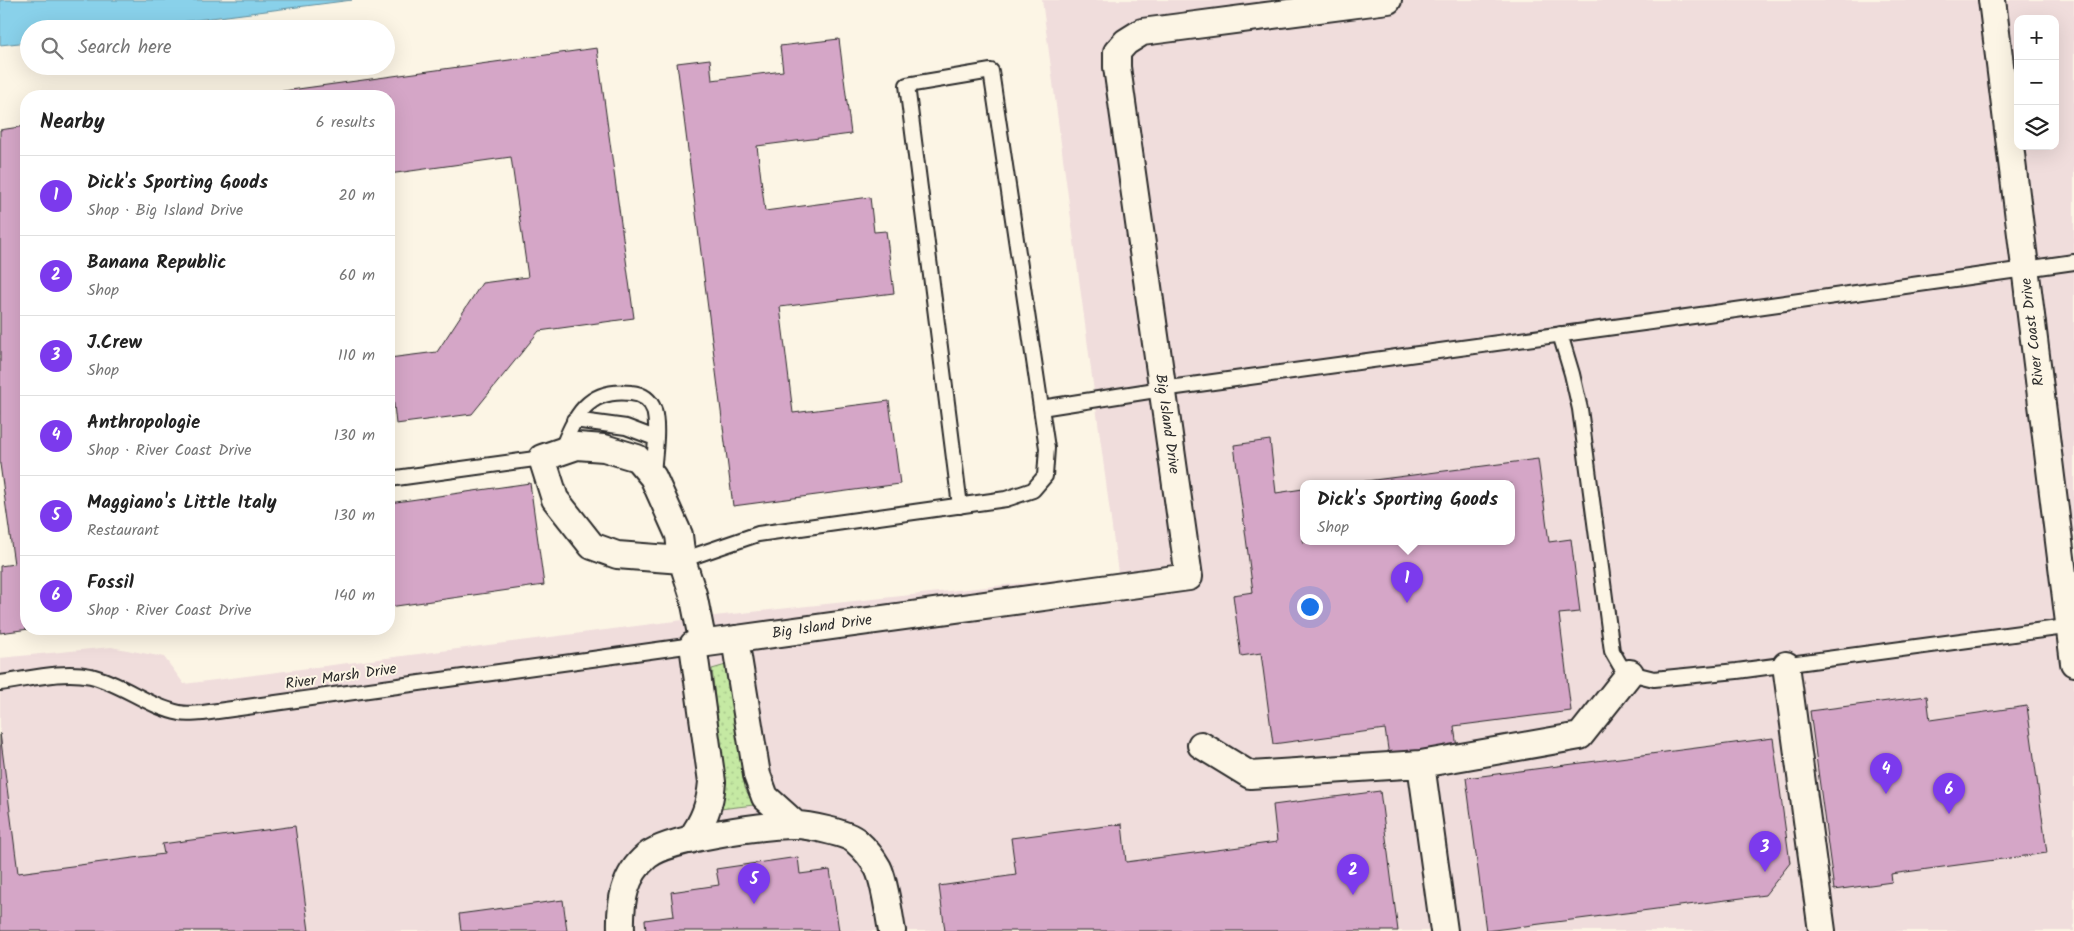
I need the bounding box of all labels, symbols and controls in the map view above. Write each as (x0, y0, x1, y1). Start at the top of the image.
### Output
map controls (2014, 15, 2059, 150)
button: + (2014, 15, 2059, 60)
search box (20, 20, 395, 75)
text: Search here (78, 33, 172, 63)
icon: search (38, 34, 66, 62)
button: − (2014, 60, 2059, 105)
button: layers (2014, 105, 2059, 150)
text: Nearby (40, 106, 105, 139)
text: 6 results (316, 110, 375, 135)
text: Dick's Sporting Goods (87, 168, 268, 198)
text: 1 (54, 183, 58, 208)
text: 20 m (339, 183, 375, 208)
text: Shop · Big Island Drive (87, 198, 243, 223)
text: Banana Republic (87, 248, 227, 278)
text: 2 (51, 263, 61, 288)
text: 60 m (339, 263, 375, 288)
street label: River Coast Drive (2014, 276, 2052, 387)
text: Shop (87, 278, 119, 303)
text: J.Crew (87, 328, 142, 358)
text: 3 (52, 343, 60, 368)
text: 110 m (338, 343, 375, 368)
text: Shop (87, 358, 119, 383)
street label: Big Island Drive (1148, 372, 1186, 476)
text: Anthropologie (87, 408, 200, 438)
text: 4 (52, 423, 60, 448)
text: 130 m (334, 423, 375, 448)
text: Shop · River Coast Drive (87, 438, 252, 463)
popup (1300, 480, 1515, 545)
text: Dick's Sporting Goods (1317, 485, 1498, 515)
text: Maggiano's Little Italy (87, 488, 277, 518)
text: 5 (52, 503, 60, 528)
text: 130 m (334, 503, 375, 528)
text: Shop (1317, 515, 1349, 540)
text: Restaurant (87, 518, 159, 543)
pin: 1 (1391, 562, 1423, 603)
text: Fossil (87, 568, 134, 598)
text: 6 (52, 583, 60, 608)
text: 140 m (334, 583, 375, 608)
your location (1297, 594, 1323, 620)
text: Shop · River Coast Drive (87, 598, 252, 623)
street label: Big Island Drive (770, 608, 874, 646)
street label: River Marsh Drive (284, 657, 398, 697)
pin: 4 (1870, 753, 1902, 794)
pin: 6 (1933, 773, 1965, 814)
pin: 3 (1749, 831, 1781, 872)
pin: 2 (1337, 854, 1369, 895)
pin: 5 (738, 863, 770, 904)

